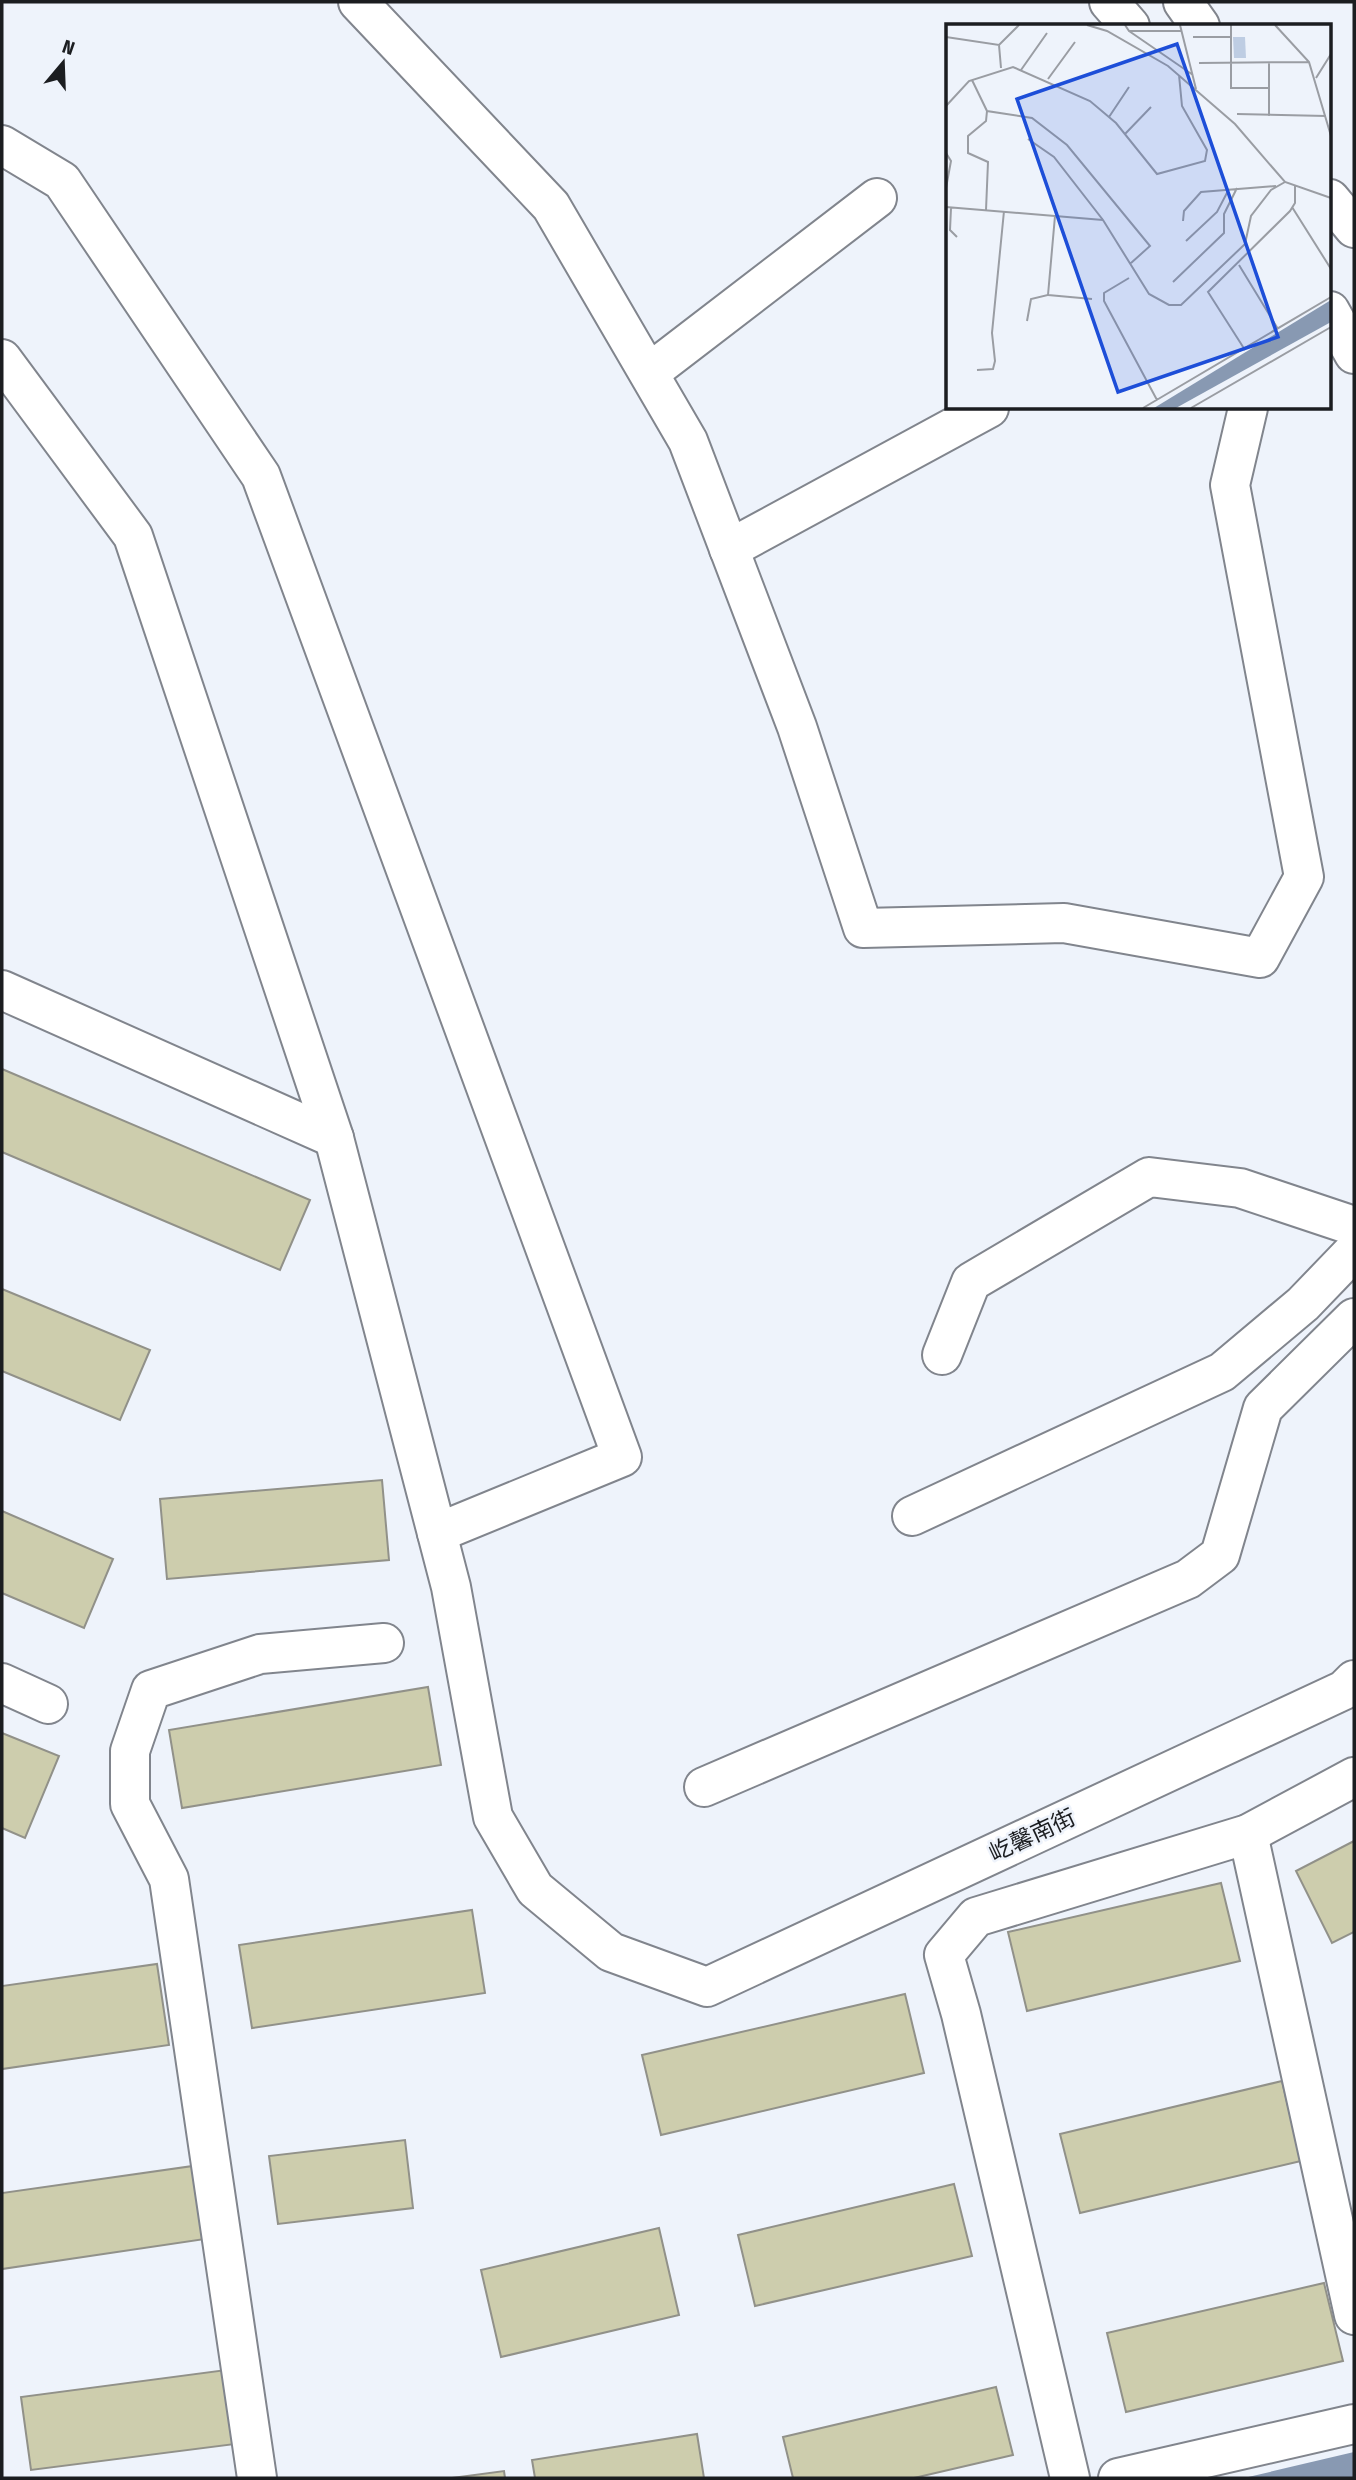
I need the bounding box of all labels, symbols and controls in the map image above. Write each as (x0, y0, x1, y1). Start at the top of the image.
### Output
inset map (946, 24, 1332, 410)
north arrow (28, 28, 98, 98)
text: N (59, 35, 78, 60)
street label: 屹馨南街 (984, 1803, 1080, 1867)

